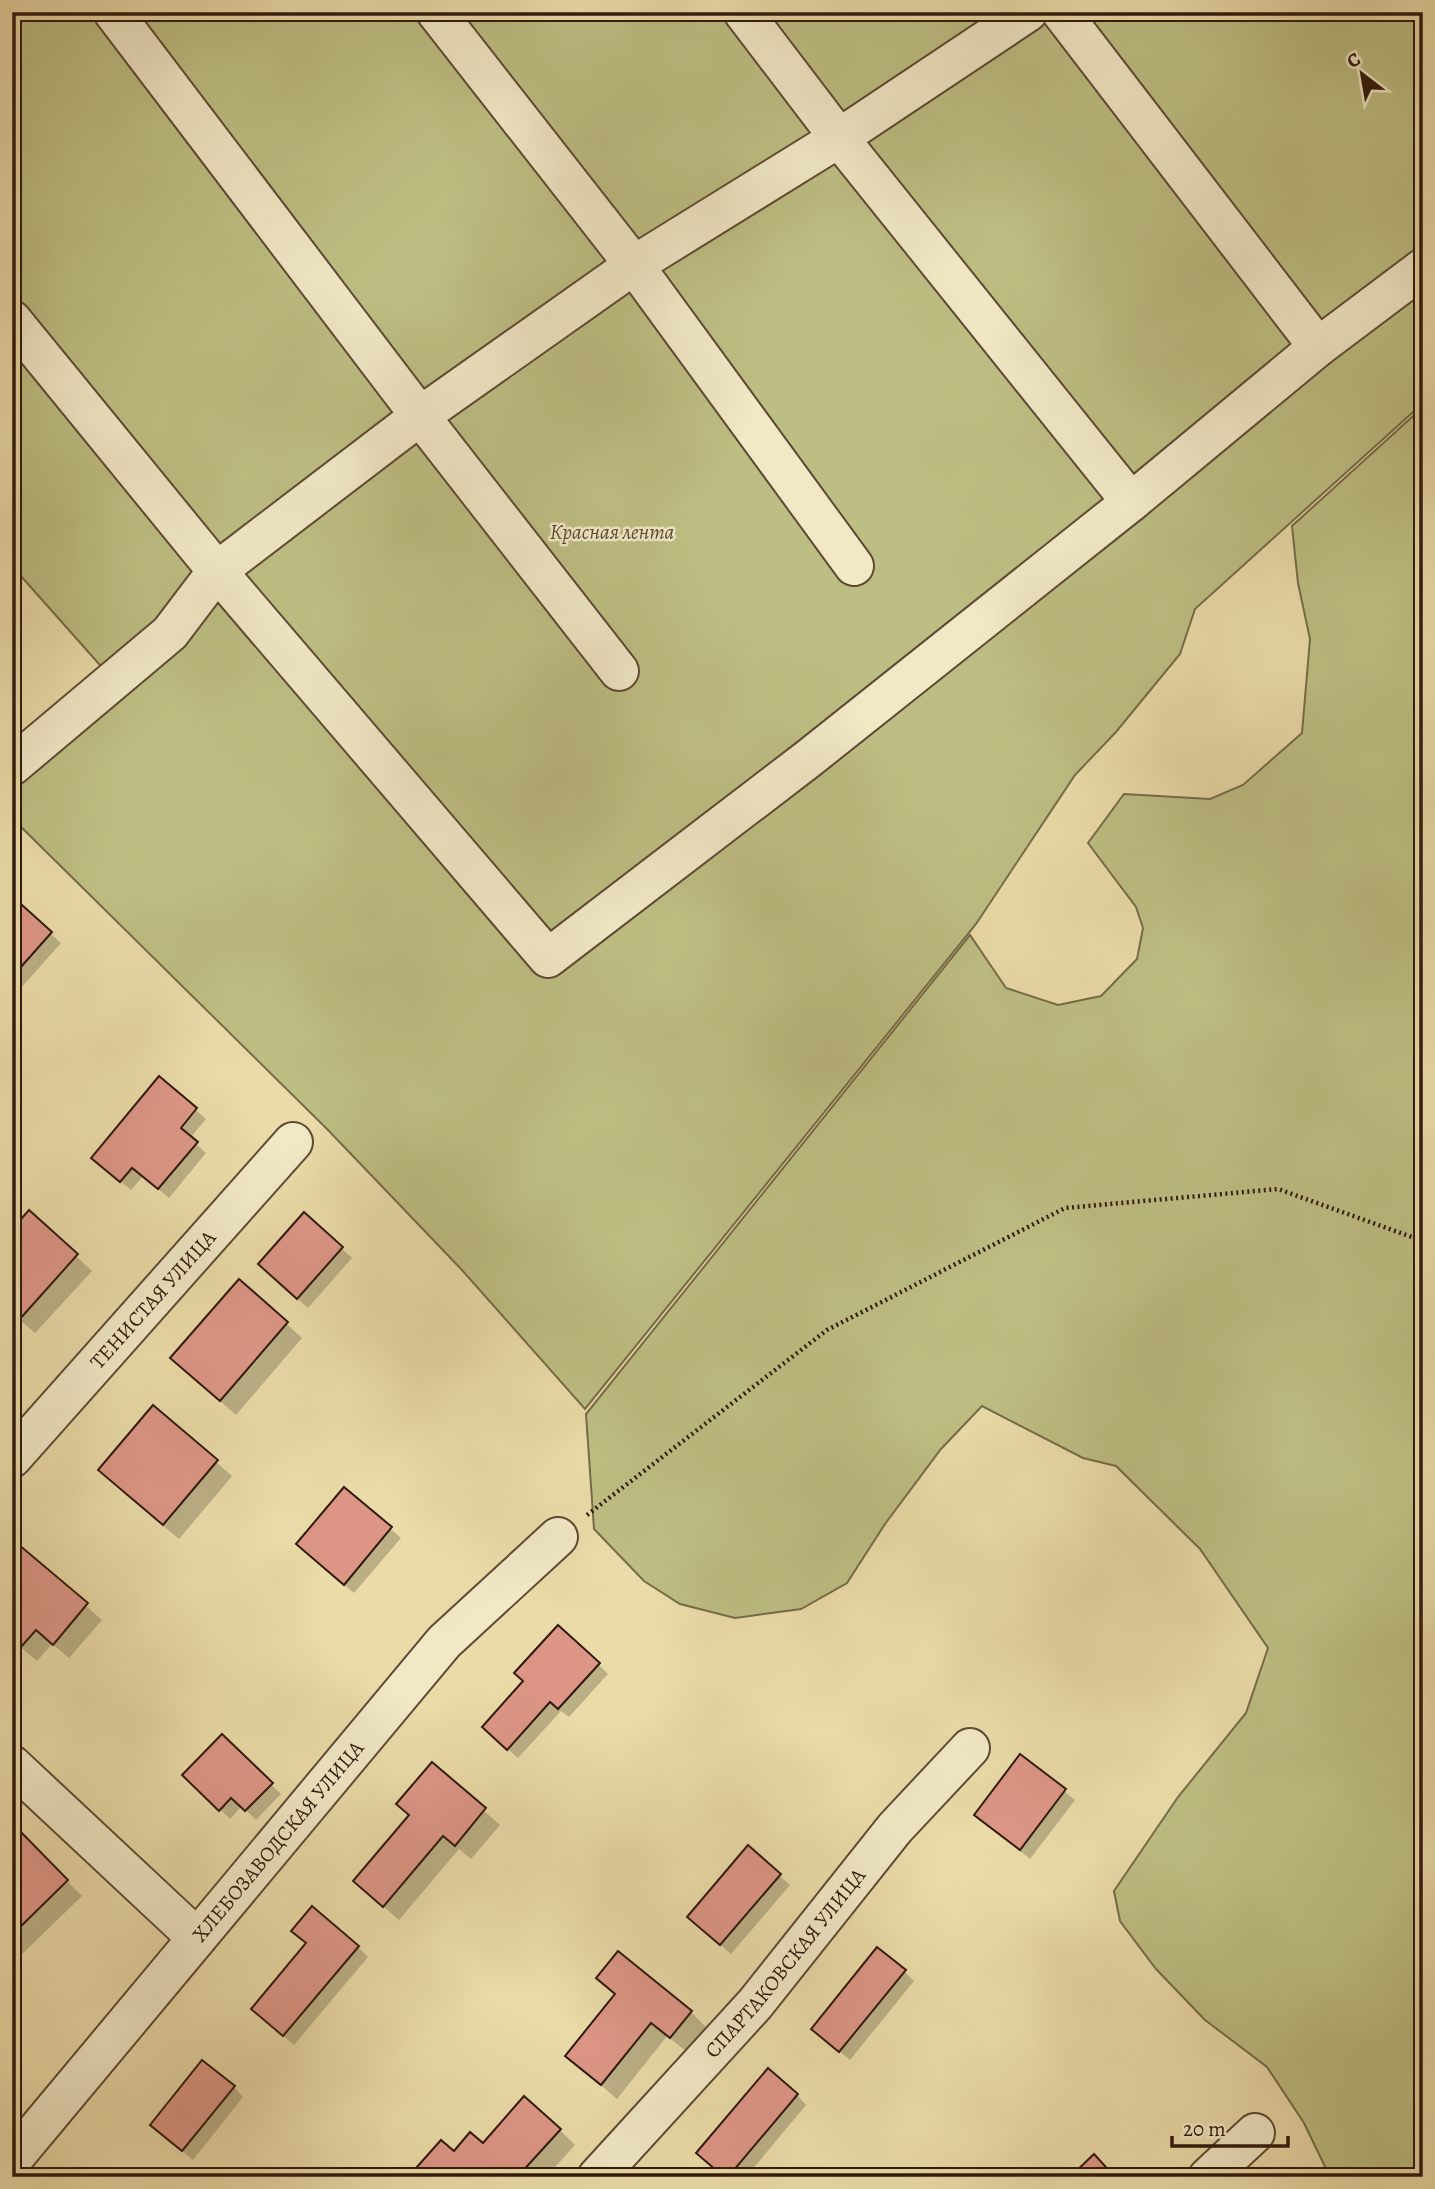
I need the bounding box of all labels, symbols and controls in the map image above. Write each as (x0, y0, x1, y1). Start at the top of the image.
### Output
north arrow (1326, 38, 1396, 108)
text: С (1342, 46, 1365, 74)
park label: Красная лента (550, 518, 675, 546)
street label: ТЕНИСТАЯ УЛИЦА (84, 1224, 223, 1375)
street label: ХЛЕБОЗАВОДСКАЯ УЛИЦА (186, 1734, 370, 1948)
street label: СПАРТАКОВСКАЯ УЛИЦА (698, 1862, 872, 2064)
scale bar (1172, 2105, 1288, 2149)
text: 20 m (1183, 2115, 1226, 2143)

